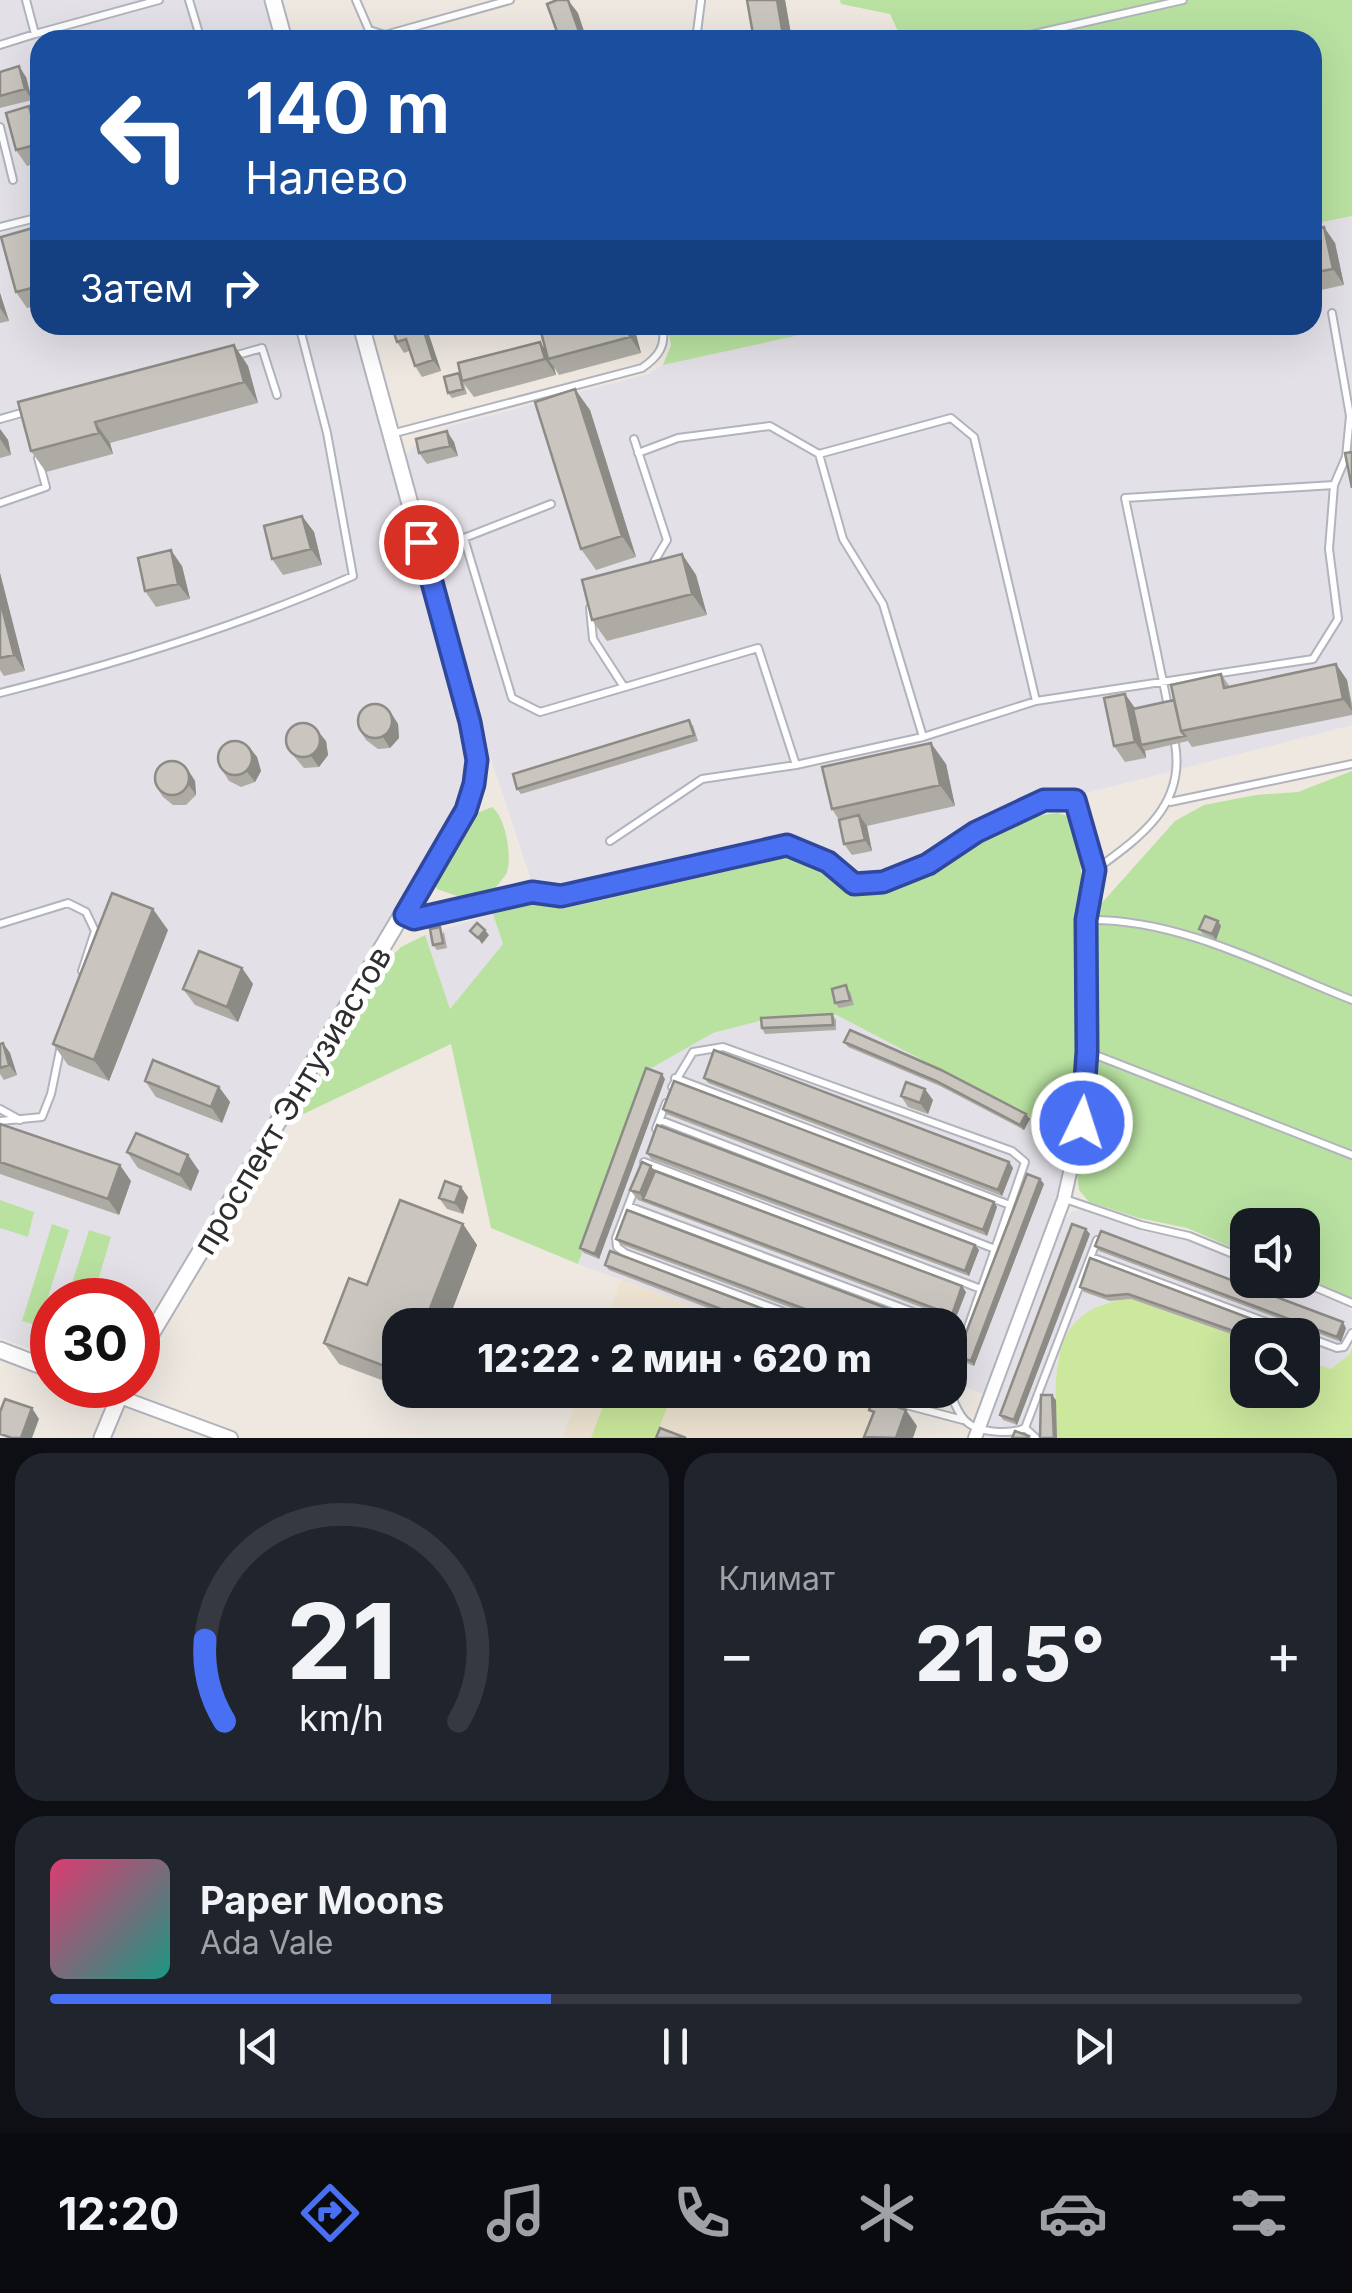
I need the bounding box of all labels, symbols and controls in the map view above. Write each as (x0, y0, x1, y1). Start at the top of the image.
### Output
text: 140 m (245, 65, 450, 150)
icon: left (80, 70, 210, 200)
text: Налево (245, 150, 408, 205)
icon: right (213, 260, 268, 315)
text: Затем (80, 265, 193, 311)
pin (379, 500, 464, 585)
icon: arrive (394, 515, 449, 570)
street label: проспект Энтузиастов (185, 939, 399, 1261)
position arrow (1030, 1071, 1134, 1175)
map controls (1230, 1208, 1320, 1408)
button: sound (1230, 1208, 1320, 1298)
speed limit sign: 30 (30, 1278, 160, 1408)
button: search (1230, 1318, 1320, 1408)
text: 12:22 · 2 мин · 620 m (477, 1335, 872, 1381)
text: Климат (719, 1559, 835, 1598)
text: 21 (287, 1578, 397, 1704)
text: 21.5° (915, 1608, 1105, 1699)
text: − (719, 1621, 755, 1687)
text: + (1266, 1621, 1302, 1687)
text: km/h (299, 1696, 384, 1740)
text: Paper Moons (200, 1877, 444, 1923)
text: Ada Vale (200, 1923, 333, 1962)
icon: previous (231, 2019, 286, 2074)
icon: pause (648, 2019, 703, 2074)
icon: next (1066, 2019, 1121, 2074)
icon: directions (295, 2178, 365, 2248)
icon: music (481, 2178, 551, 2248)
icon: phone (667, 2178, 737, 2248)
icon: climate (852, 2178, 922, 2248)
icon: car (1038, 2178, 1108, 2248)
icon: filters (1224, 2178, 1294, 2248)
text: 12:20 (58, 2186, 179, 2241)

